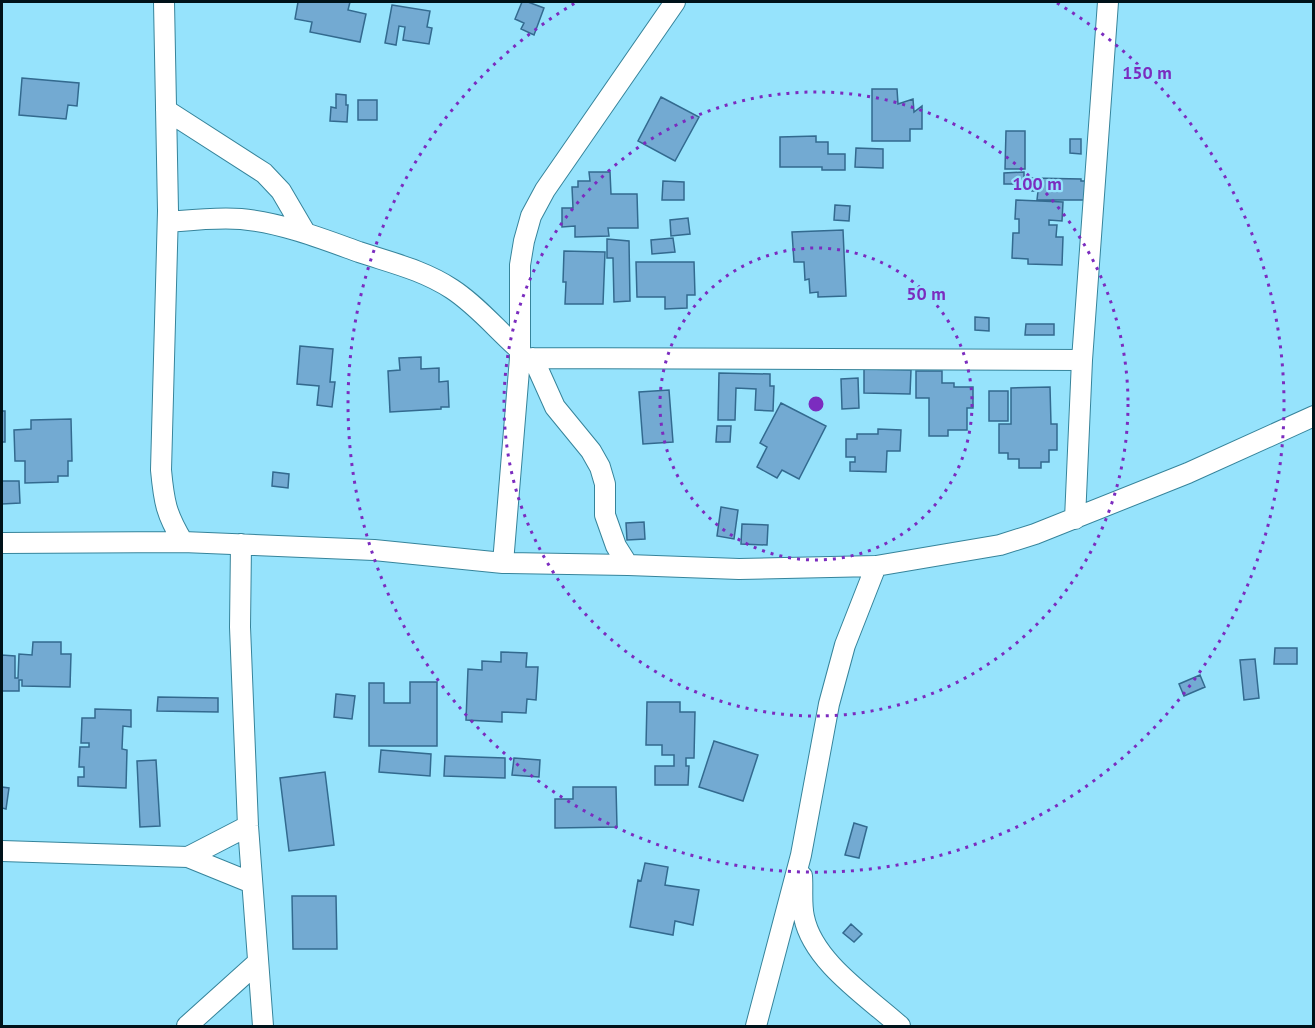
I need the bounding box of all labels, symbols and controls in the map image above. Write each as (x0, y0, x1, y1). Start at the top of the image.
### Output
text: 150 m (1122, 61, 1172, 84)
text: 100 m (1012, 172, 1062, 195)
text: 50 m (906, 282, 946, 305)
centre of rings (806, 394, 826, 414)

